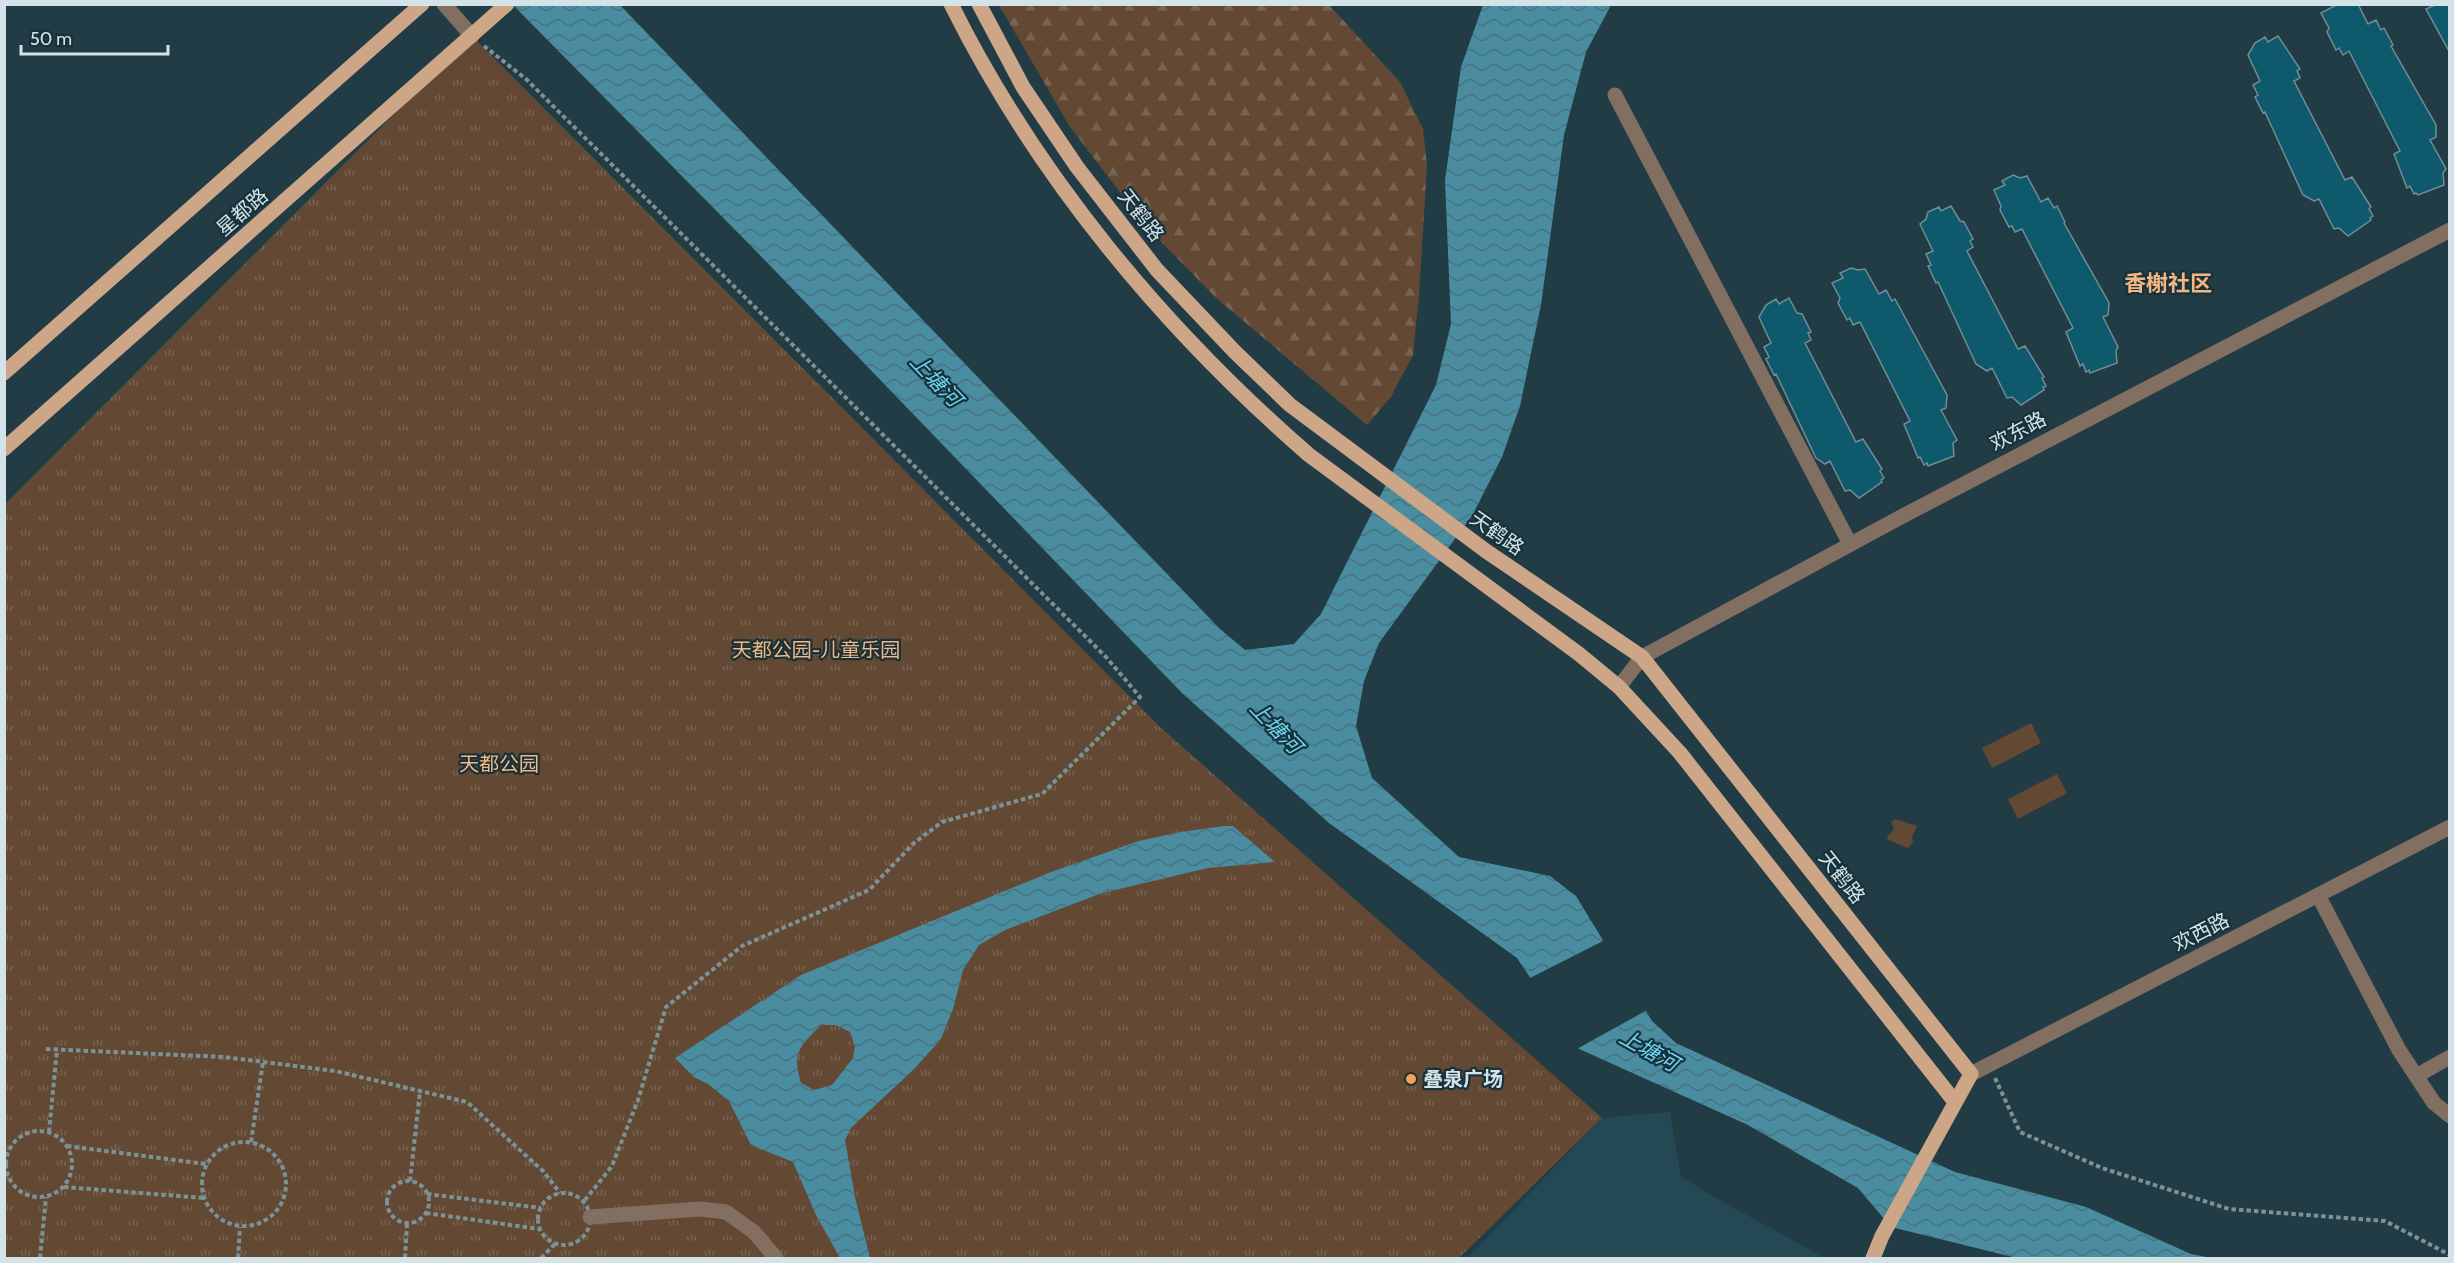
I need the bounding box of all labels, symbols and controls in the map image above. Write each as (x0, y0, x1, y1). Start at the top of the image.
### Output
scale bar (21, 18, 168, 56)
text: 50 m (30, 28, 72, 50)
street label: 星都路 (211, 183, 273, 241)
street label: 天鹤路 (1113, 184, 1169, 246)
district label: 香榭社区 (2124, 270, 2212, 297)
water label: 上塘河 (905, 349, 970, 414)
street label: 欢东路 (1986, 406, 2050, 456)
street label: 天鹤路 (1466, 506, 1528, 560)
park label: 天都公园-儿童乐园 (732, 638, 900, 662)
water label: 上塘河 (1245, 696, 1310, 761)
park label: 天都公园 (459, 752, 539, 776)
street label: 天鹤路 (1814, 846, 1870, 908)
street label: 欢西路 (2169, 908, 2233, 956)
water label: 上塘河 (1615, 1024, 1686, 1078)
place label: 叠泉广场 (1423, 1067, 1503, 1091)
marker: 叠泉广场 (1404, 1072, 1418, 1086)

